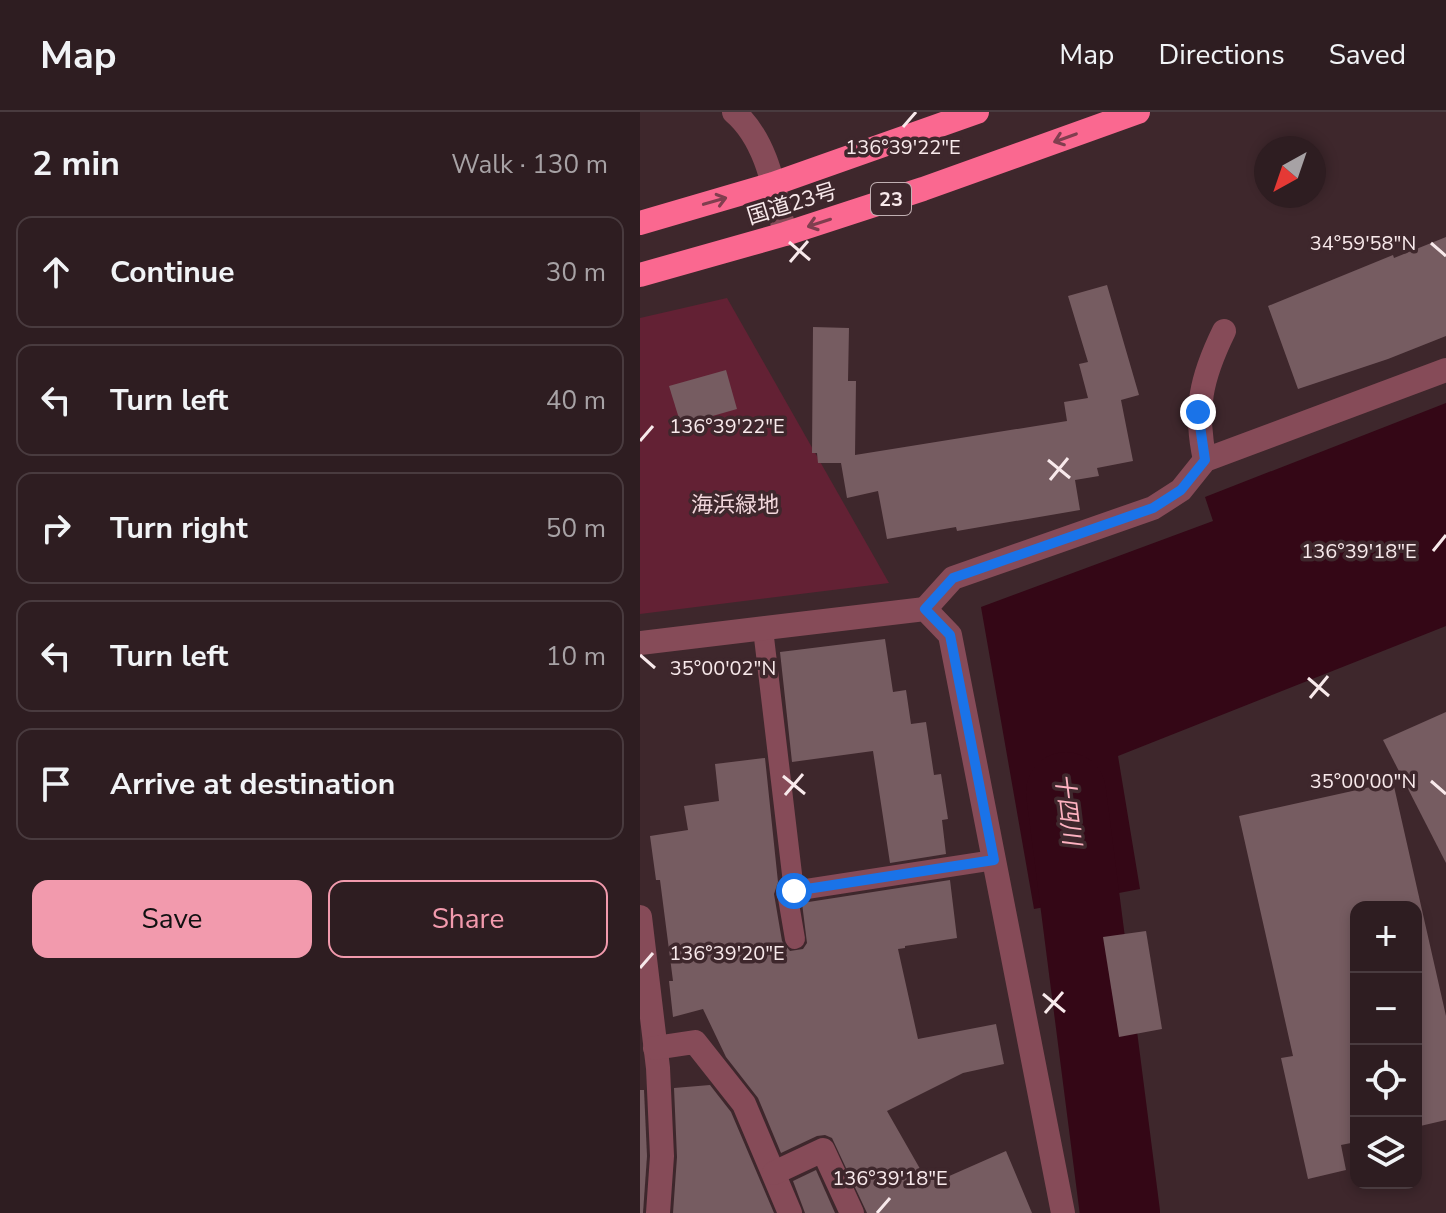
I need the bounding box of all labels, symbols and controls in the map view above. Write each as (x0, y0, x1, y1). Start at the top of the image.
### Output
text: Map (40, 30, 117, 81)
text: Map (1059, 36, 1114, 74)
text: Directions (1158, 36, 1285, 74)
text: Saved (1329, 36, 1406, 74)
one-way arrow (1053, 132, 1077, 146)
text: 136°39'22"E (845, 134, 961, 161)
north arrow (1254, 136, 1326, 208)
text: 2 min (32, 141, 120, 187)
text: Walk · 130 m (451, 147, 608, 182)
street label: 国道23号 (743, 176, 841, 232)
road number: 23 (871, 183, 911, 215)
one-way arrow (701, 192, 727, 207)
one-way arrow (806, 216, 832, 231)
text: 34°59'58"N (1310, 230, 1416, 257)
icon: ahead (34, 250, 78, 294)
text: Continue (110, 252, 235, 293)
text: 30 m (546, 255, 606, 290)
icon: left (34, 378, 78, 422)
text: Turn left (110, 380, 228, 421)
text: 40 m (546, 383, 606, 418)
route end (1180, 394, 1216, 430)
text: 136°39'22"E (669, 413, 785, 440)
park label: 海浜緑地 (691, 490, 779, 520)
icon: right (34, 506, 78, 550)
text: Turn right (110, 508, 248, 549)
text: 50 m (546, 511, 606, 546)
text: 136°39'18"E (1301, 538, 1417, 565)
icon: left (34, 634, 78, 678)
text: Turn left (110, 636, 228, 677)
text: 10 m (546, 639, 606, 674)
text: 35°00'02"N (670, 655, 776, 682)
icon: arrive (34, 762, 78, 806)
text: Arrive at destination (110, 764, 395, 805)
text: 35°00'00"N (1310, 768, 1416, 795)
water label: 十四川 (1048, 771, 1089, 850)
route start (776, 873, 812, 909)
button: Save (32, 880, 312, 958)
button: Share (328, 880, 608, 958)
map controls (1350, 901, 1422, 1189)
button: + (1350, 901, 1422, 973)
text: 136°39'20"E (669, 940, 785, 967)
button: − (1350, 973, 1422, 1045)
button: locate (1350, 1045, 1422, 1117)
button: layers (1350, 1117, 1422, 1189)
text: 136°39'18"E (832, 1165, 948, 1192)

